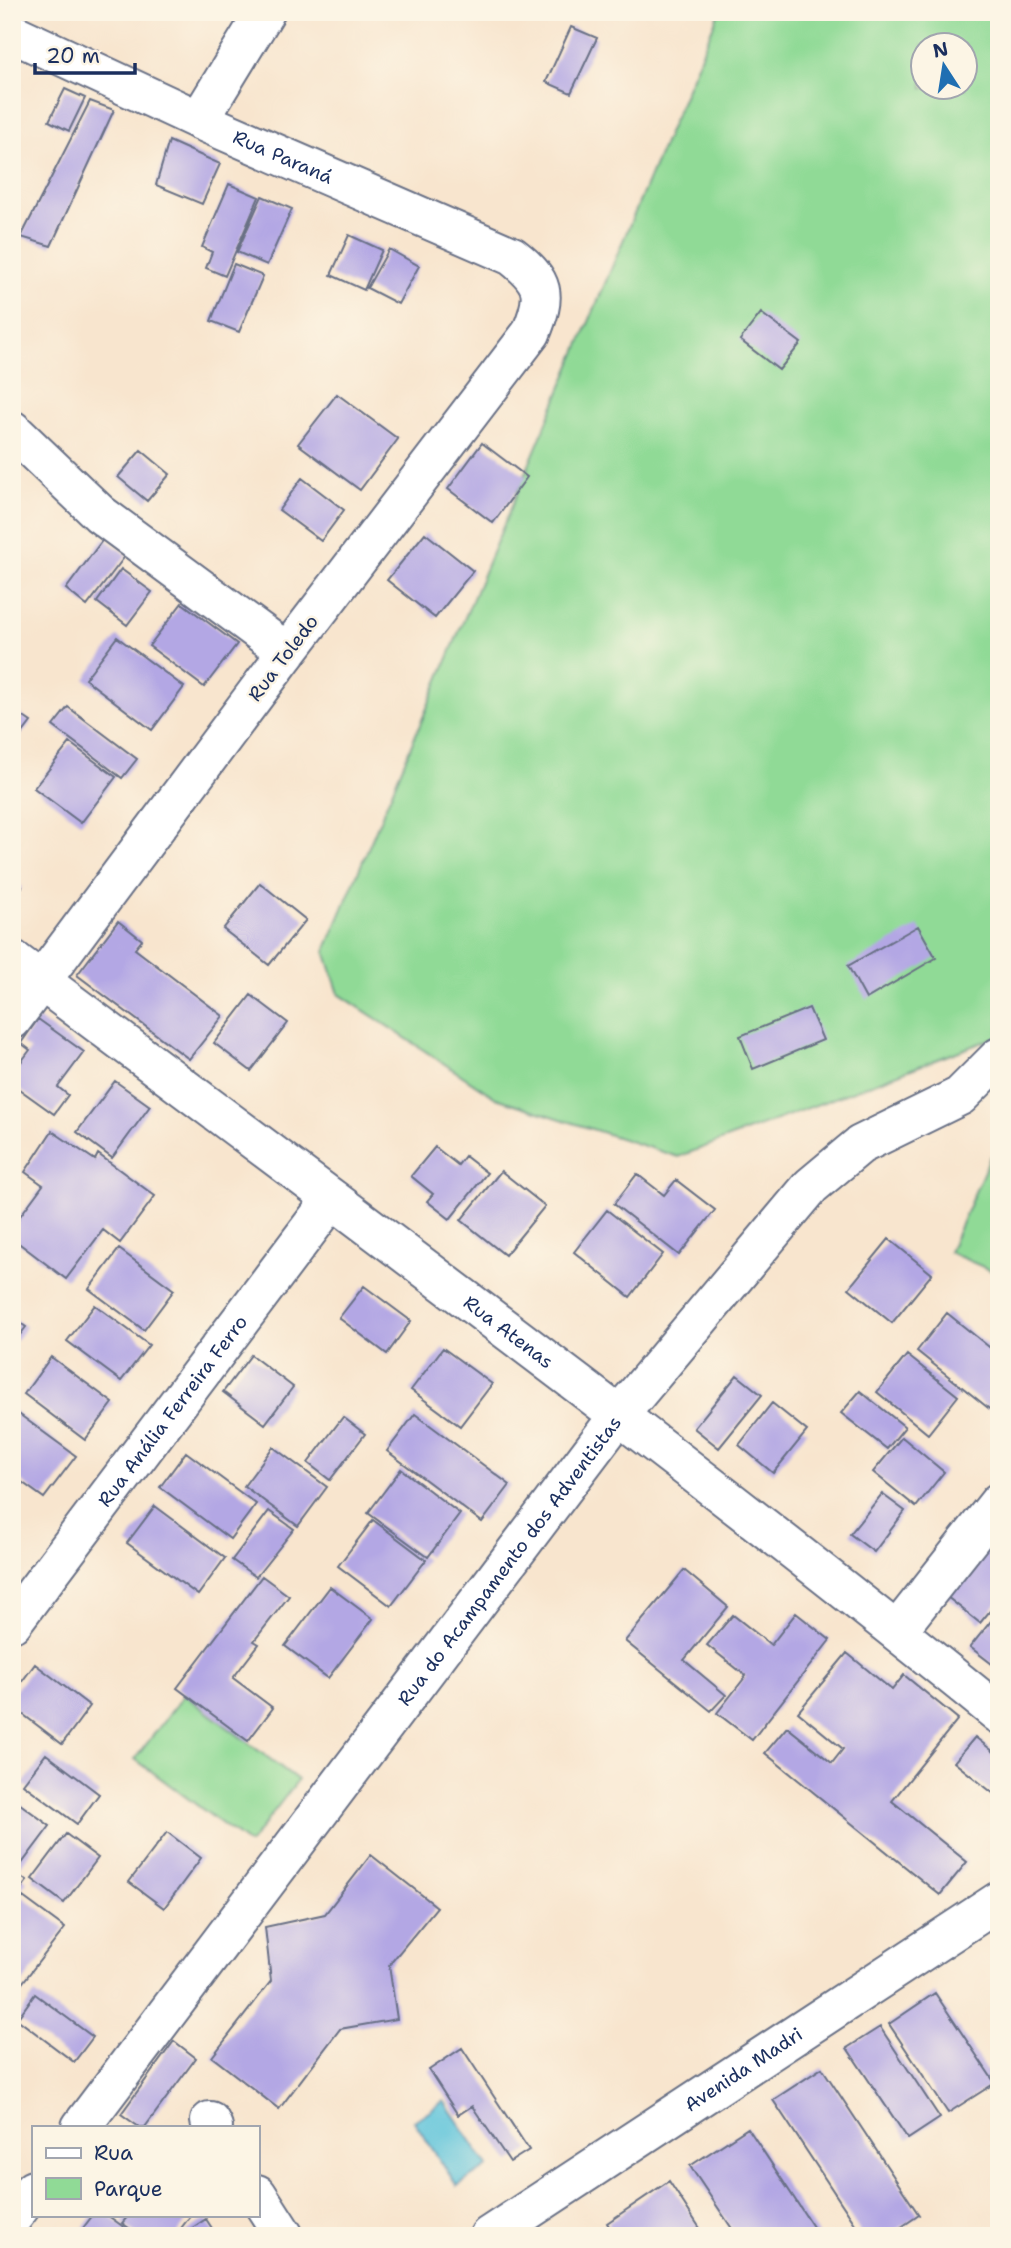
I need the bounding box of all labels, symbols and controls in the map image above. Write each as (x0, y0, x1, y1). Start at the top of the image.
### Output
scale bar (35, 32, 135, 76)
north arrow (909, 32, 979, 102)
text: N (931, 36, 951, 64)
text: 20 m (46, 42, 100, 70)
street label: Rua Paraná (229, 124, 337, 189)
street label: Rua Toledo (242, 610, 324, 706)
street label: Rua Atenas (459, 1290, 559, 1374)
street label: Rua Anália Ferreira Ferro (92, 1310, 253, 1512)
street label: Rua do Acampamento dos Adventistas (391, 1411, 627, 1711)
street label: Avenida Madri (679, 2021, 807, 2117)
legend (32, 2126, 259, 2216)
text: Rua (94, 2139, 133, 2167)
text: Parque (94, 2175, 163, 2203)

